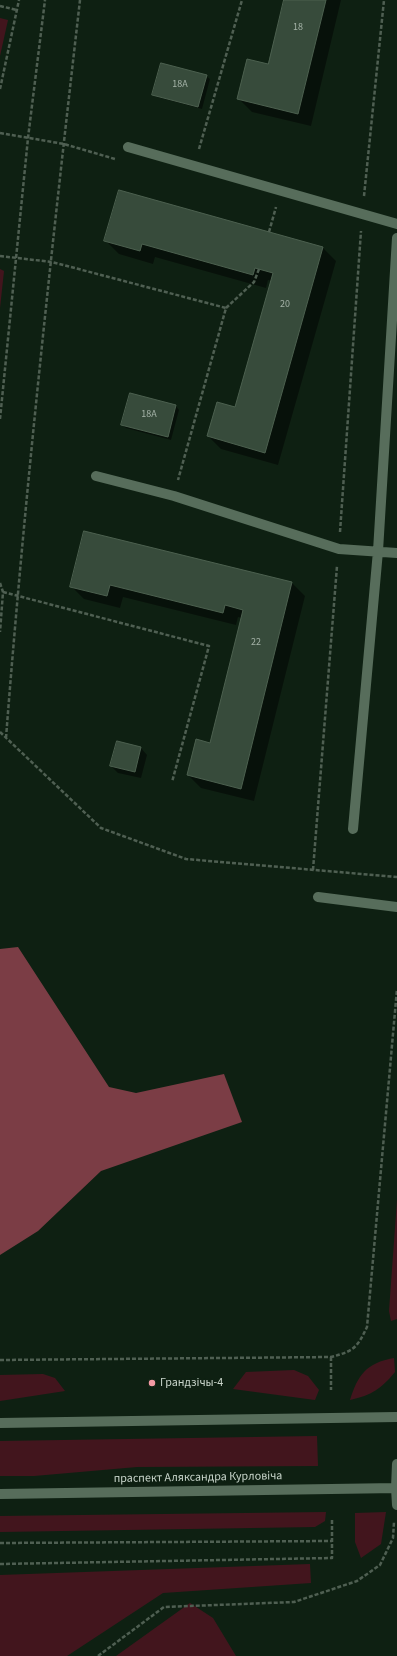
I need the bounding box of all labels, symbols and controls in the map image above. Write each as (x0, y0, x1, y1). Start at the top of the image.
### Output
house number: 18 (293, 22, 303, 34)
house number: 18А (172, 79, 188, 91)
house number: 20 (280, 299, 290, 311)
house number: 18А (141, 409, 157, 421)
house number: 22 (251, 637, 261, 649)
place label: Грандзічы-4 (160, 1376, 223, 1390)
marker: Грандзічы-4 (147, 1378, 157, 1388)
street label: праспект Аляксандра Курловіча (114, 1469, 282, 1487)

